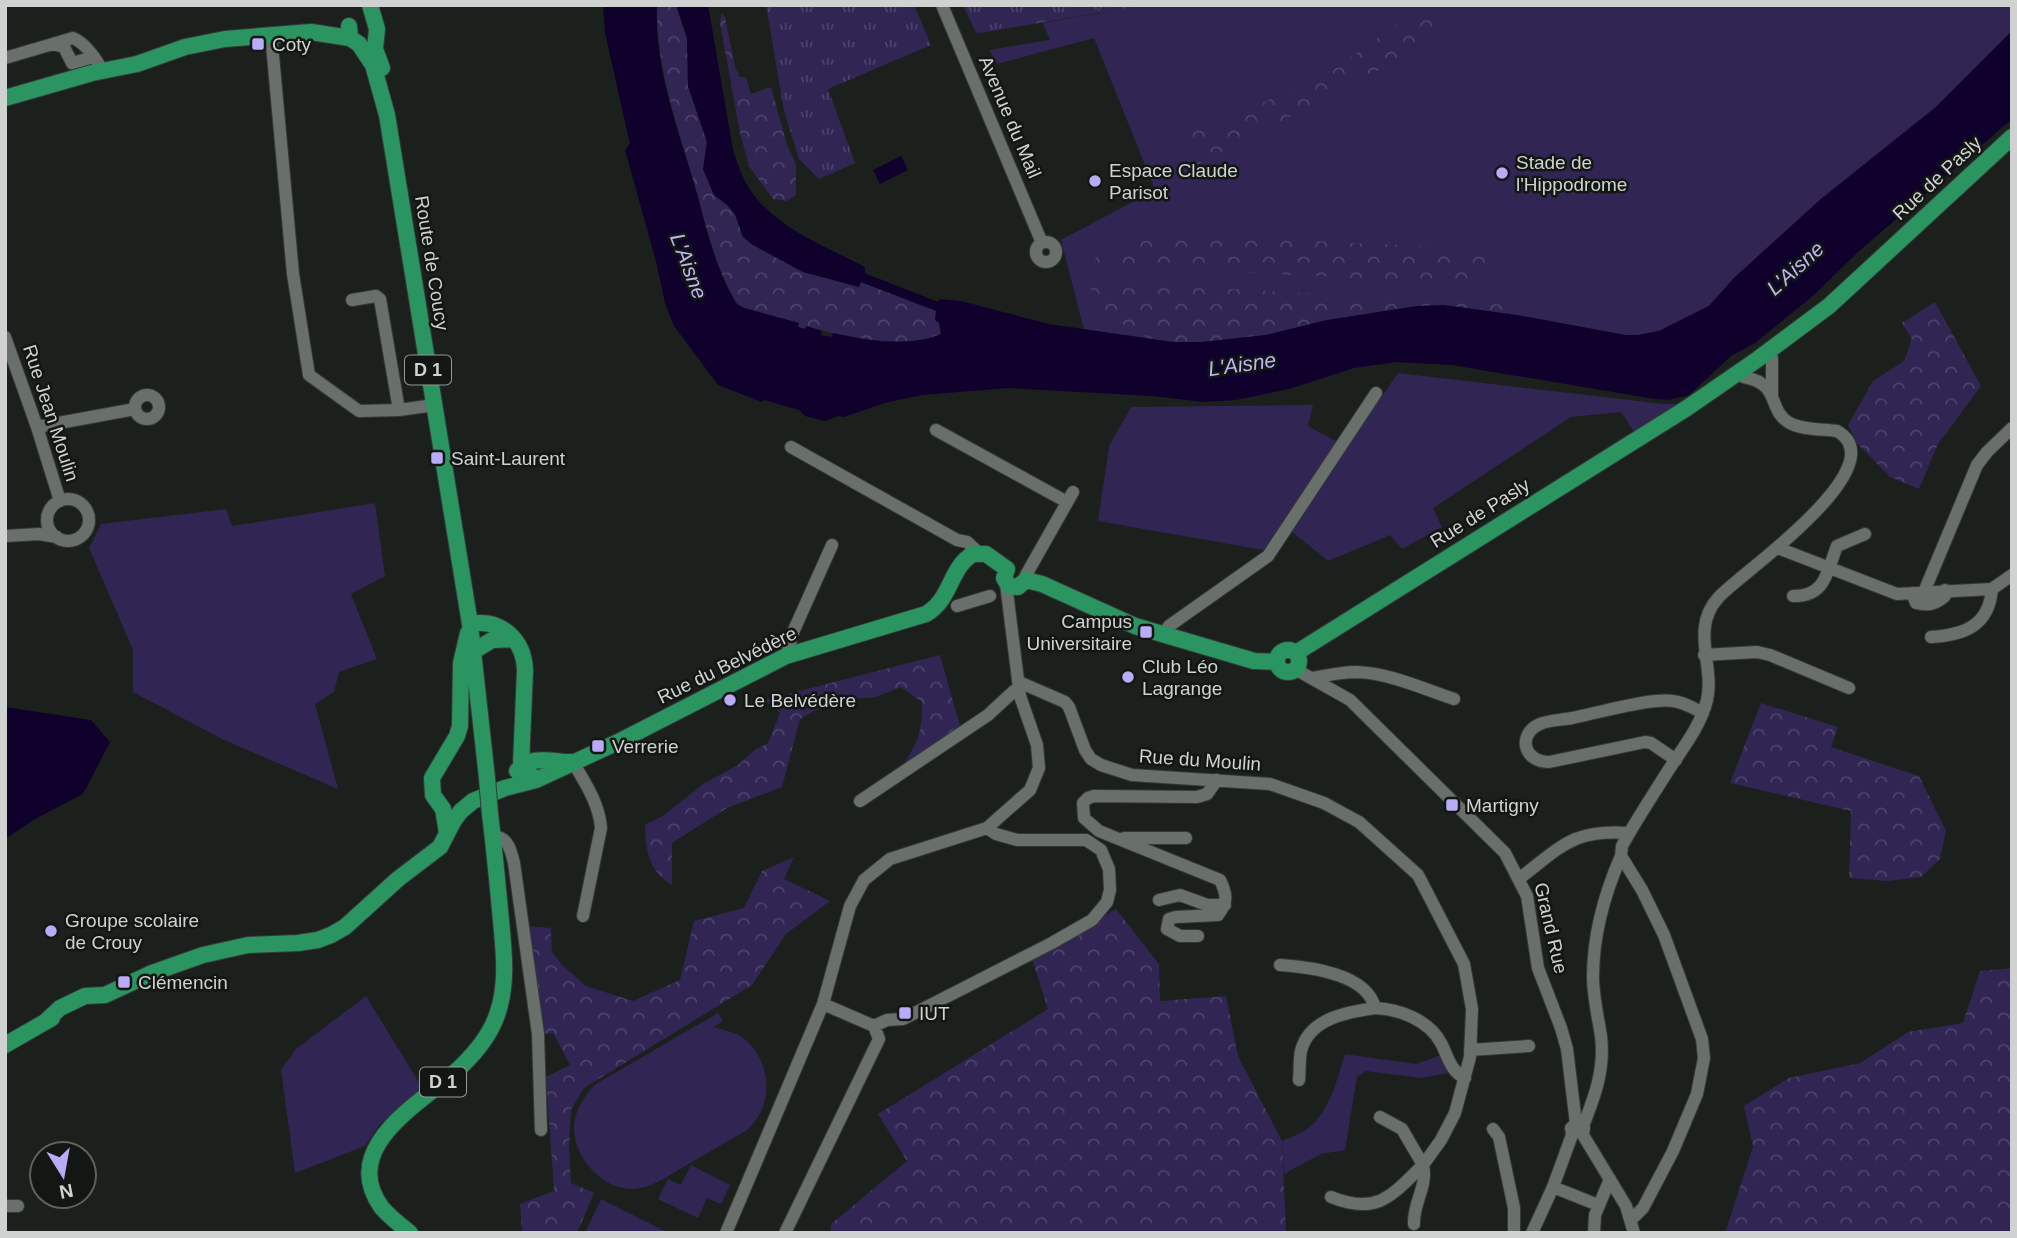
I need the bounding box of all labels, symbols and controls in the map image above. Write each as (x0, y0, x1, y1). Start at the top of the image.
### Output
place label: Coty (272, 34, 312, 55)
marker: Coty (250, 36, 266, 52)
street label: Avenue du Mail (975, 53, 1045, 181)
street label: Rue de Pasly (1889, 131, 1986, 224)
place label: Stade de l'Hippodrome (1516, 152, 1627, 195)
place label: Espace Claude Parisot (1109, 160, 1238, 203)
marker: Stade de l'Hippodrome (1494, 165, 1510, 181)
marker: Espace Claude Parisot (1087, 173, 1103, 189)
street label: Route de Coucy (411, 194, 453, 332)
water label: L'Aisne (666, 230, 712, 302)
water label: L'Aisne (1762, 237, 1828, 299)
street label: Rue Jean Moulin (19, 342, 83, 484)
water label: L'Aisne (1207, 348, 1277, 380)
road number: D 1 (405, 356, 451, 384)
place label: Saint-Laurent (451, 448, 566, 469)
marker: Saint-Laurent (429, 450, 445, 466)
street label: Rue de Pasly (1427, 474, 1534, 552)
place label: Campus Universitaire (1026, 611, 1132, 654)
street label: Rue du Belvédère (654, 622, 800, 708)
marker: Campus Universitaire (1138, 624, 1154, 640)
place label: Club Léo Lagrange (1142, 656, 1222, 699)
marker: Club Léo Lagrange (1120, 669, 1136, 685)
place label: Le Belvédère (744, 690, 856, 711)
marker: Le Belvédère (722, 692, 738, 708)
place label: Verrerie (612, 736, 679, 757)
marker: Verrerie (590, 738, 606, 754)
street label: Rue du Moulin (1138, 745, 1262, 775)
place label: Martigny (1466, 795, 1539, 816)
marker: Martigny (1444, 797, 1460, 813)
street label: Grand Rue (1530, 880, 1572, 976)
place label: Groupe scolaire de Crouy (65, 910, 199, 953)
marker: Groupe scolaire de Crouy (43, 923, 59, 939)
place label: Clémencin (138, 972, 228, 993)
marker: Clémencin (116, 974, 132, 990)
place label: IUT (919, 1003, 950, 1024)
marker: IUT (897, 1005, 913, 1021)
road number: D 1 (420, 1068, 466, 1097)
north arrow (28, 1140, 98, 1210)
text: N (57, 1180, 75, 1203)

